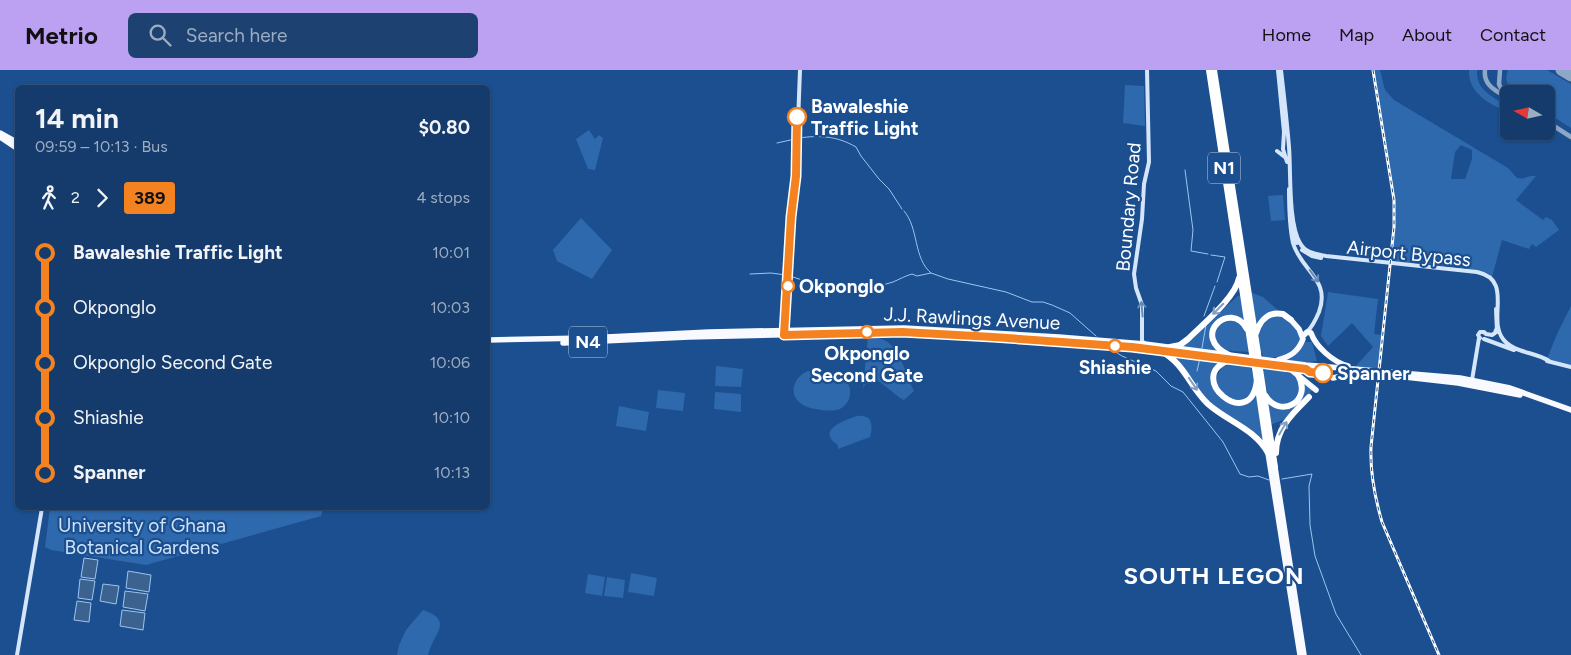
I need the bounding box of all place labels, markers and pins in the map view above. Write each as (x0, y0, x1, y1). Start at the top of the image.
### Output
place label: Bawaleshie Traffic Light (811, 95, 919, 140)
marker: Bawaleshie Traffic Light (787, 107, 807, 127)
place label: Okponglo (799, 275, 885, 298)
marker: Okponglo (781, 279, 795, 293)
marker: Okponglo Second Gate (860, 325, 874, 339)
marker: Shiashie (1108, 339, 1122, 353)
place label: Okponglo Second Gate (811, 342, 924, 387)
place label: Shiashie (1079, 356, 1152, 379)
place label: Spanner (1337, 362, 1409, 385)
marker: Spanner (1313, 363, 1333, 383)

